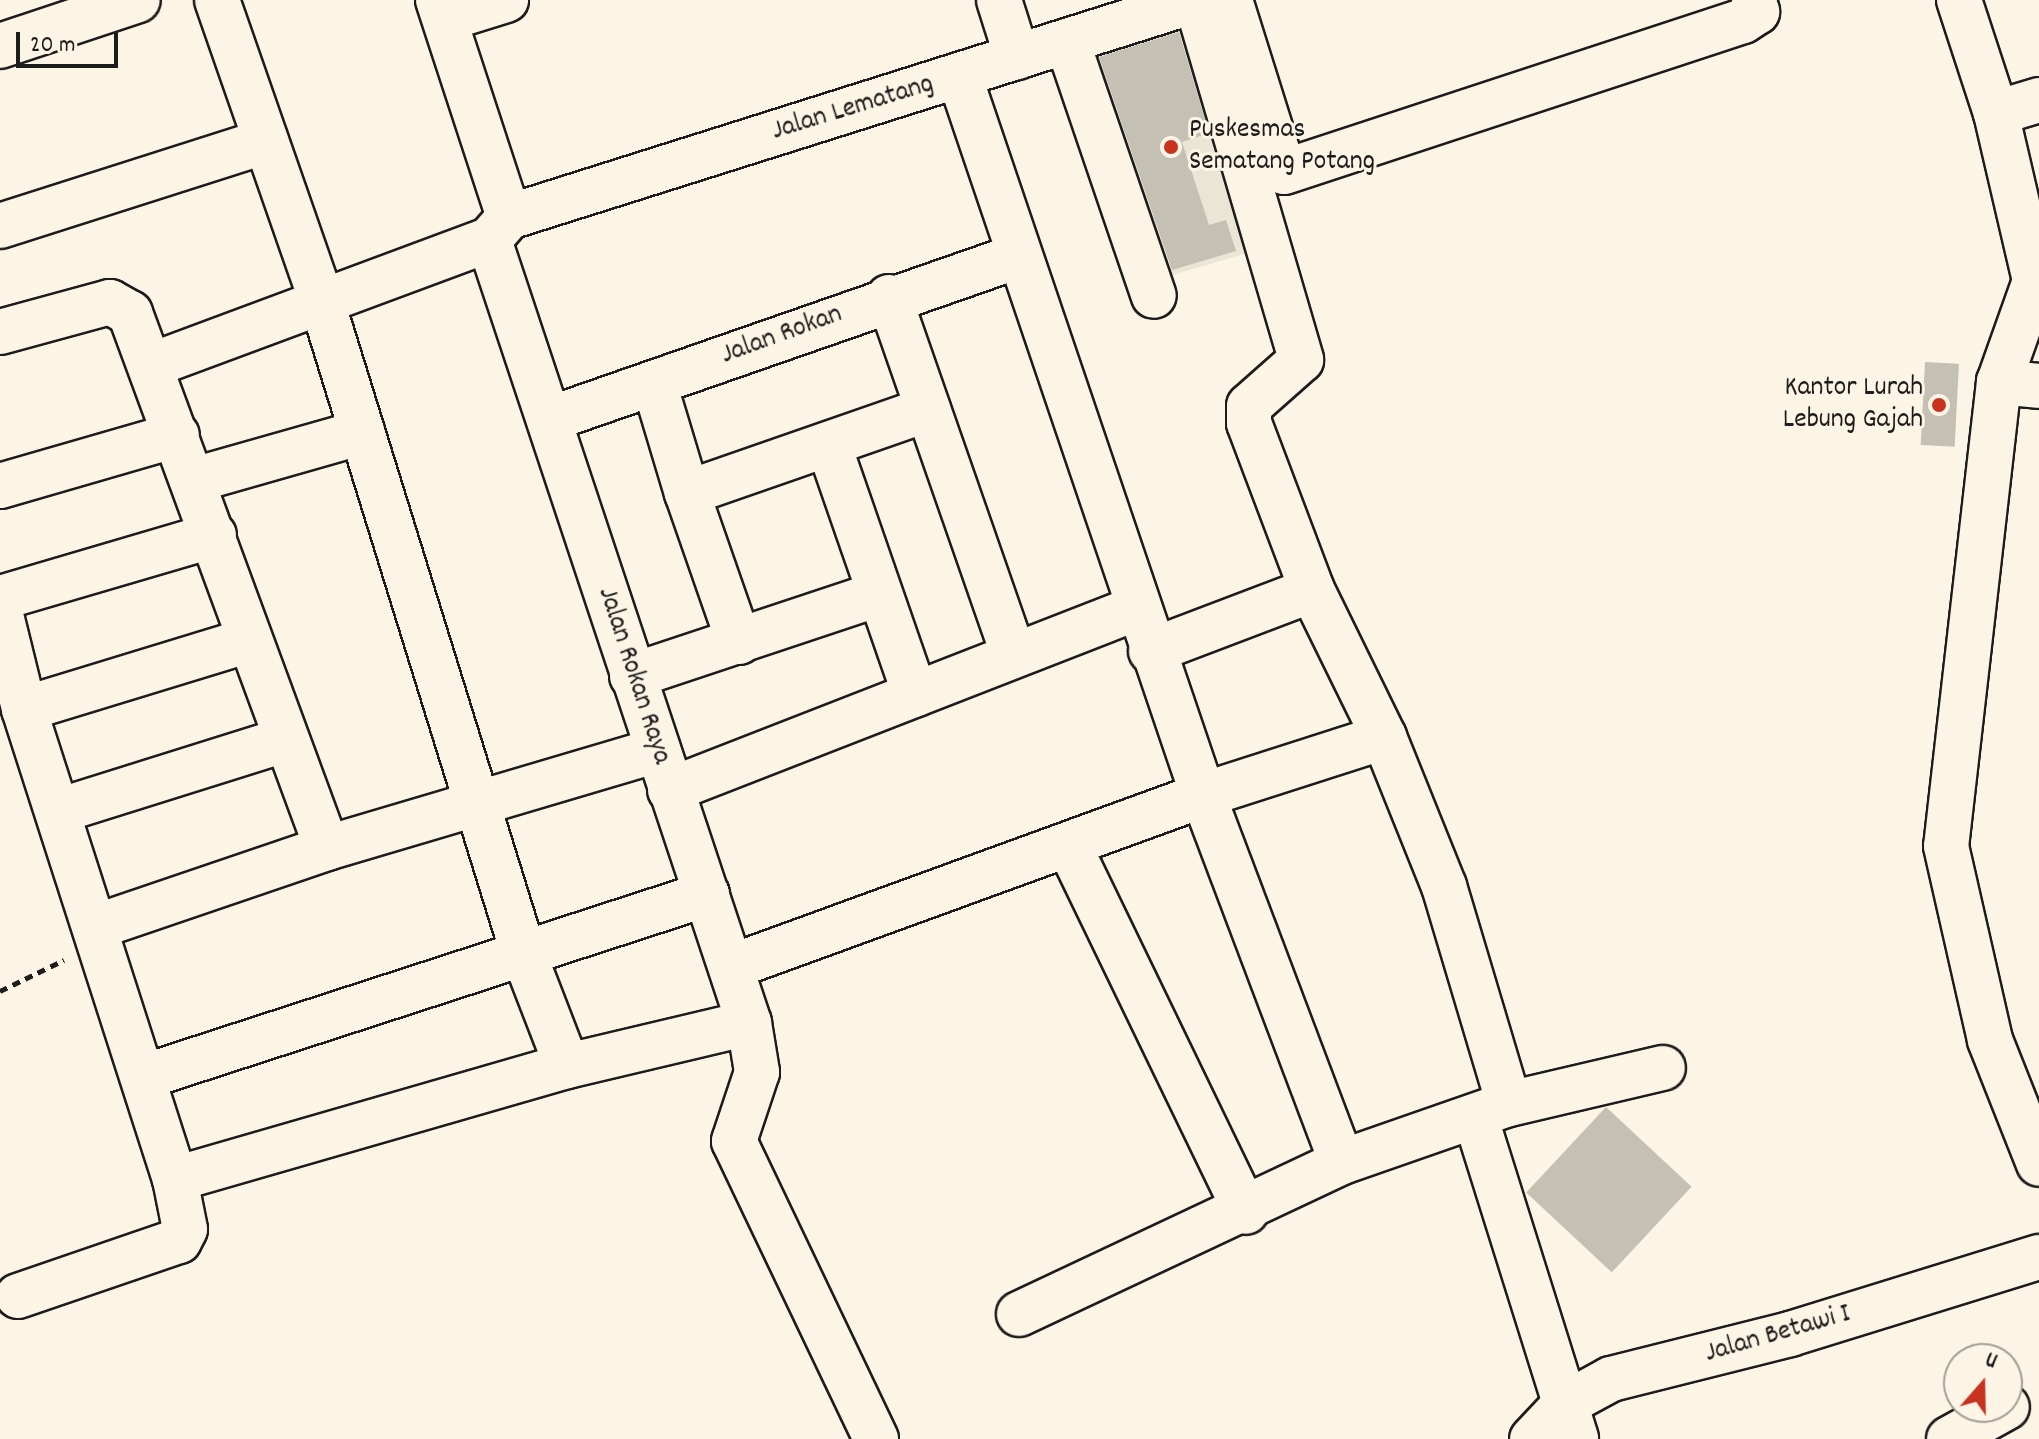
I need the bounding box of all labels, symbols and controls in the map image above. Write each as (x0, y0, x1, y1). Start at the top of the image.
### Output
scale bar (20, 16, 122, 66)
text: 20 m (30, 29, 76, 63)
street label: Jalan Lematang (768, 68, 938, 150)
place label: Puskesmas Sematang Potang (1189, 114, 1375, 180)
marker: Puskesmas Sematang Potang (1160, 136, 1182, 158)
street label: Jalan Rokan (717, 299, 847, 373)
place label: Kantor Lurah Lebung Gajah (1783, 372, 1923, 438)
marker: Kantor Lurah Lebung Gajah (1930, 396, 1948, 414)
street label: Jalan Rokan Raya (589, 583, 677, 769)
street label: Jalan Betawi I (1701, 1298, 1855, 1372)
north arrow (1943, 1343, 2023, 1423)
text: U (1980, 1345, 2001, 1378)

